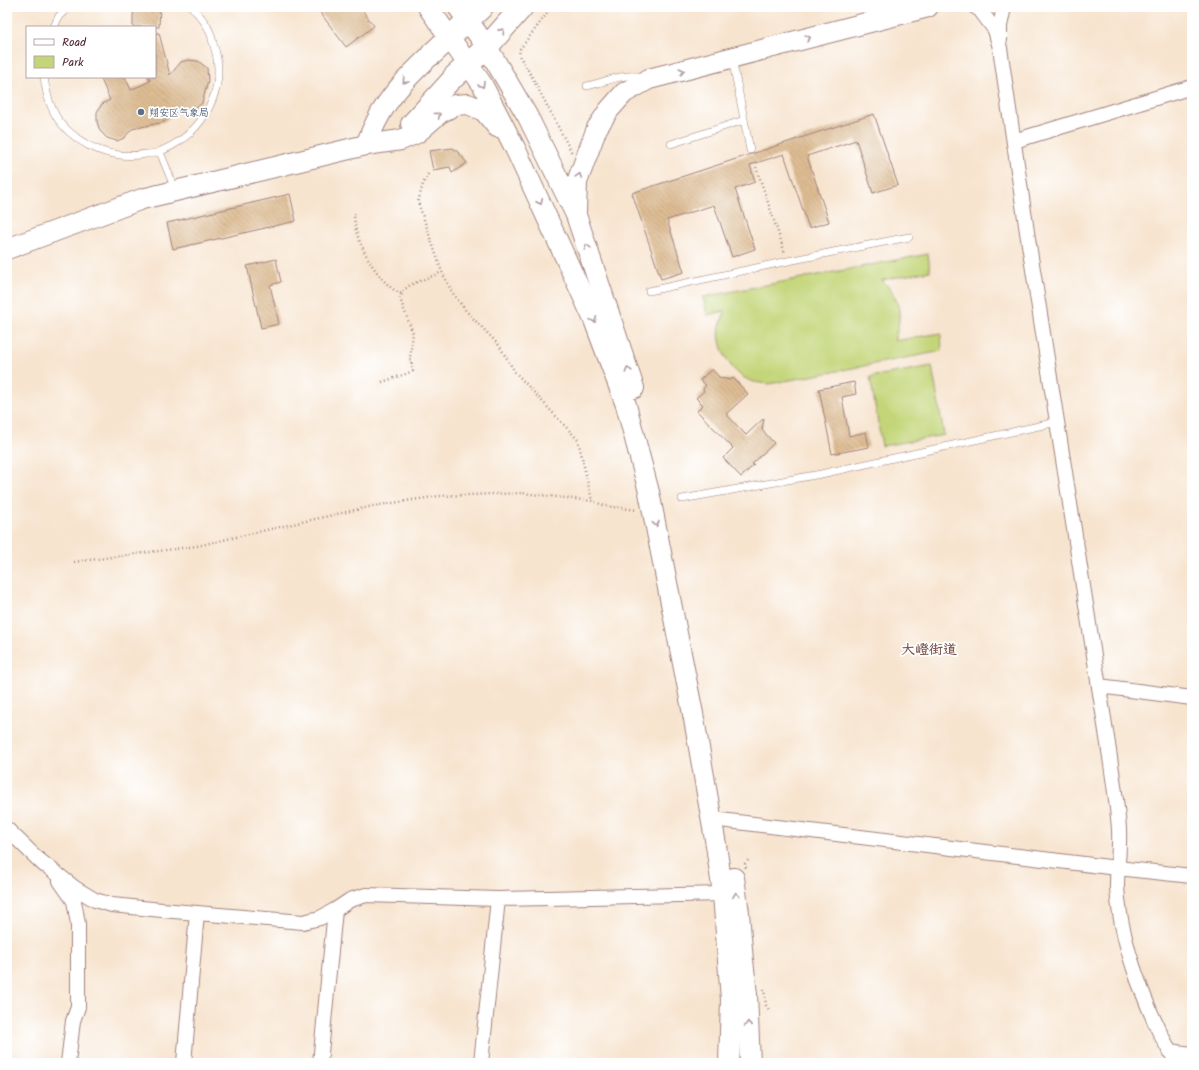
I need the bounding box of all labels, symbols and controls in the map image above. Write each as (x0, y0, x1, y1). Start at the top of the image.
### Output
legend (26, 26, 156, 78)
one-way arrow (497, 28, 505, 36)
text: Road (62, 33, 87, 52)
one-way arrow (804, 34, 811, 43)
text: Park (62, 53, 84, 72)
one-way arrow (679, 67, 685, 75)
one-way arrow (402, 76, 410, 84)
one-way arrow (477, 81, 484, 88)
place label: 翔安区气象局 (149, 105, 209, 121)
marker: 翔安区气象局 (136, 107, 146, 117)
one-way arrow (434, 113, 441, 120)
one-way arrow (575, 173, 583, 180)
one-way arrow (535, 197, 543, 205)
one-way arrow (583, 244, 592, 251)
one-way arrow (589, 315, 597, 323)
one-way arrow (624, 367, 633, 374)
one-way arrow (651, 521, 659, 527)
district label: 大嶝街道 (901, 639, 957, 661)
one-way arrow (732, 892, 741, 898)
one-way arrow (744, 1021, 752, 1027)

